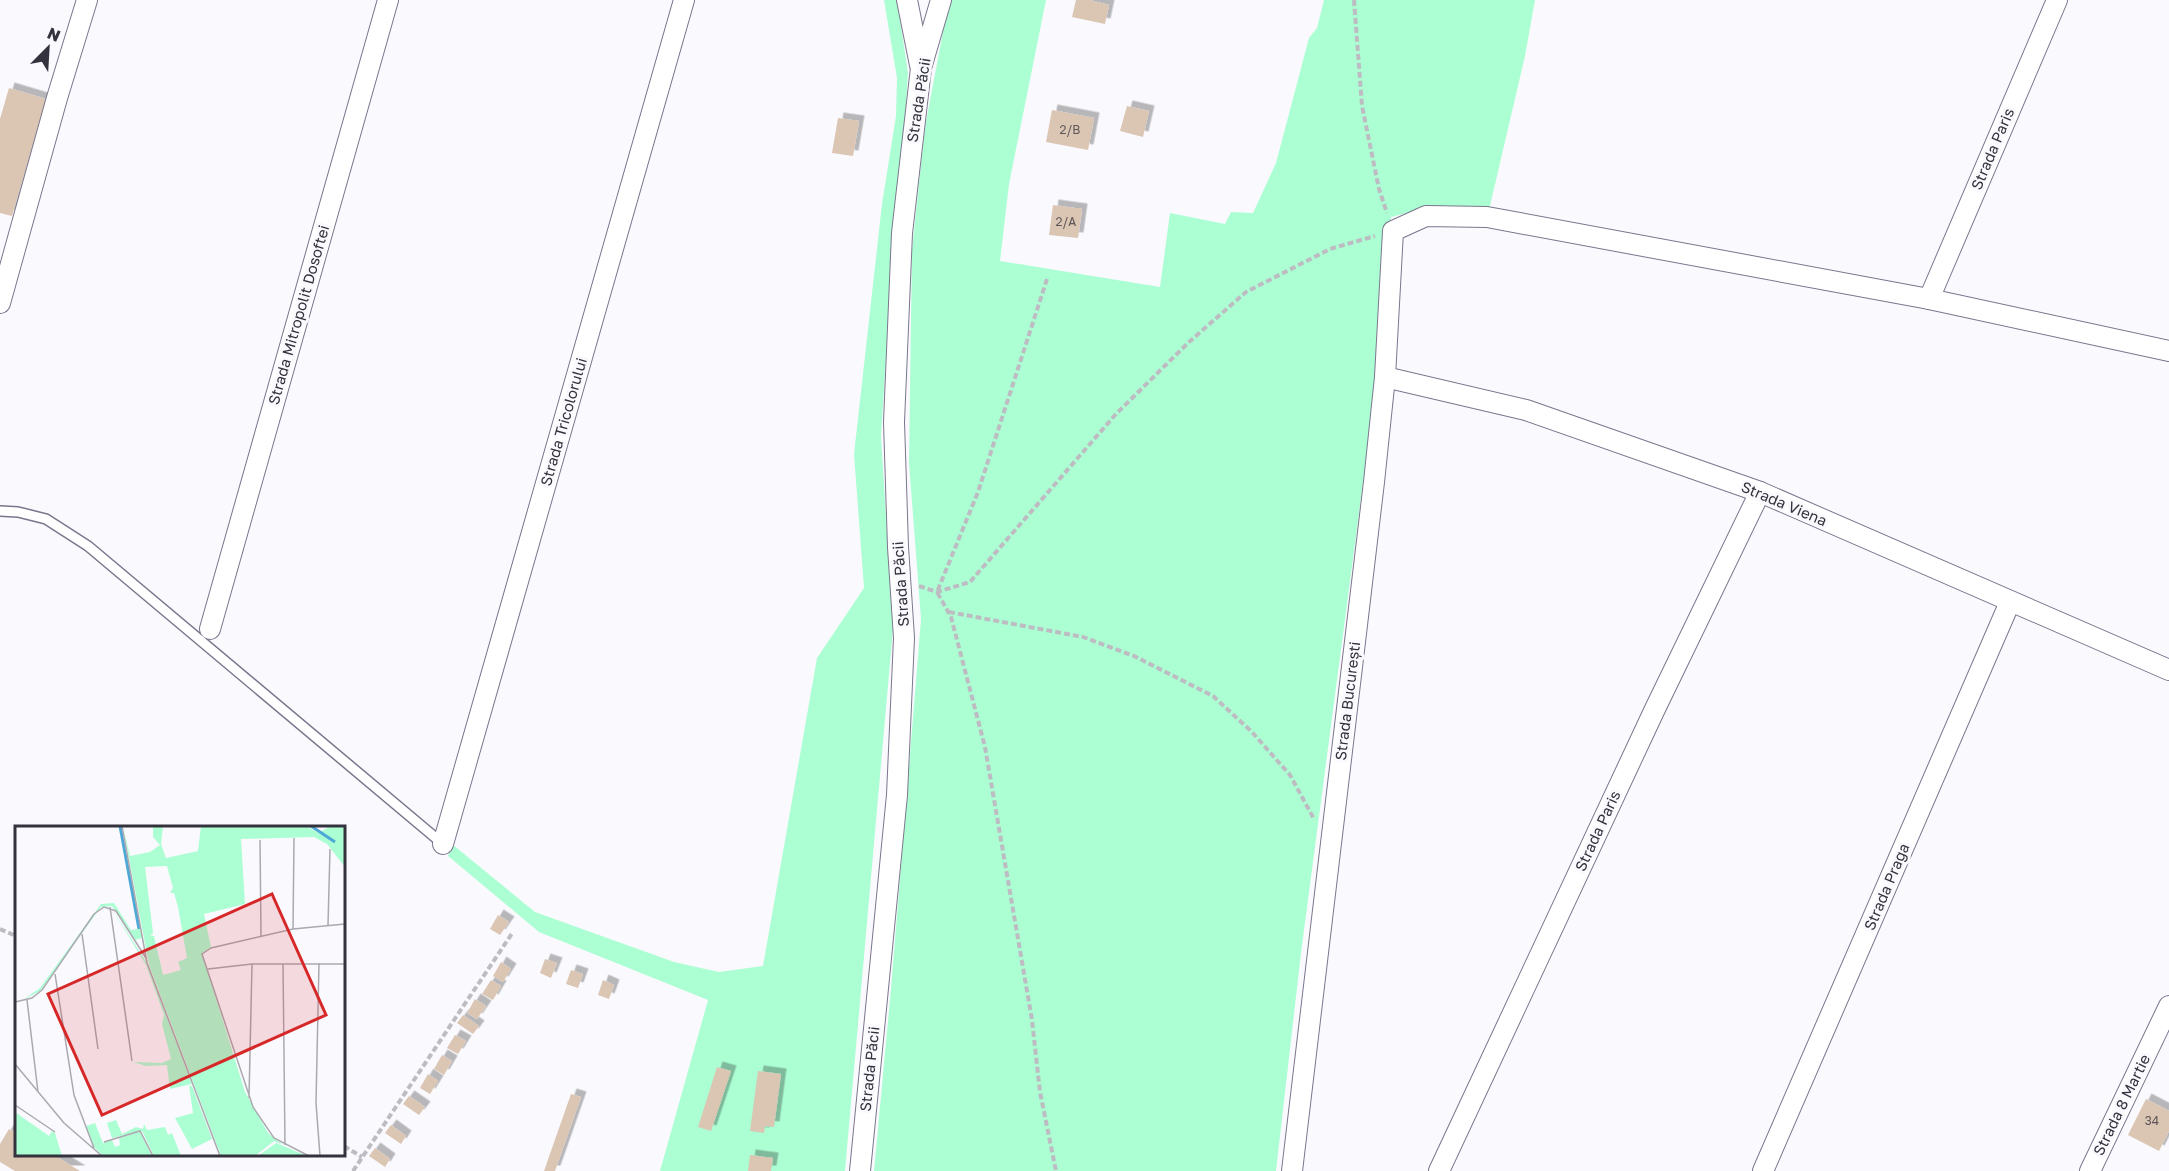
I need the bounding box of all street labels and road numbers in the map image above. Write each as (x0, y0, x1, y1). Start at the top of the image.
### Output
street label: Strada Păcii (902, 56, 934, 143)
street label: Strada Paris (1967, 105, 2017, 192)
street label: Strada Mitropolit Dosoftei (264, 223, 332, 407)
street label: Strada Tricolorului (536, 356, 590, 488)
street label: Strada Viena (1739, 477, 1830, 529)
street label: Strada Păcii (888, 541, 912, 627)
street label: Strada București (1331, 640, 1363, 761)
street label: Strada Paris (1571, 787, 1624, 874)
street label: Strada Praga (1860, 840, 1912, 933)
street label: Strada Păcii (856, 1026, 882, 1112)
street label: Strada 8 Martie (2089, 1051, 2153, 1158)

